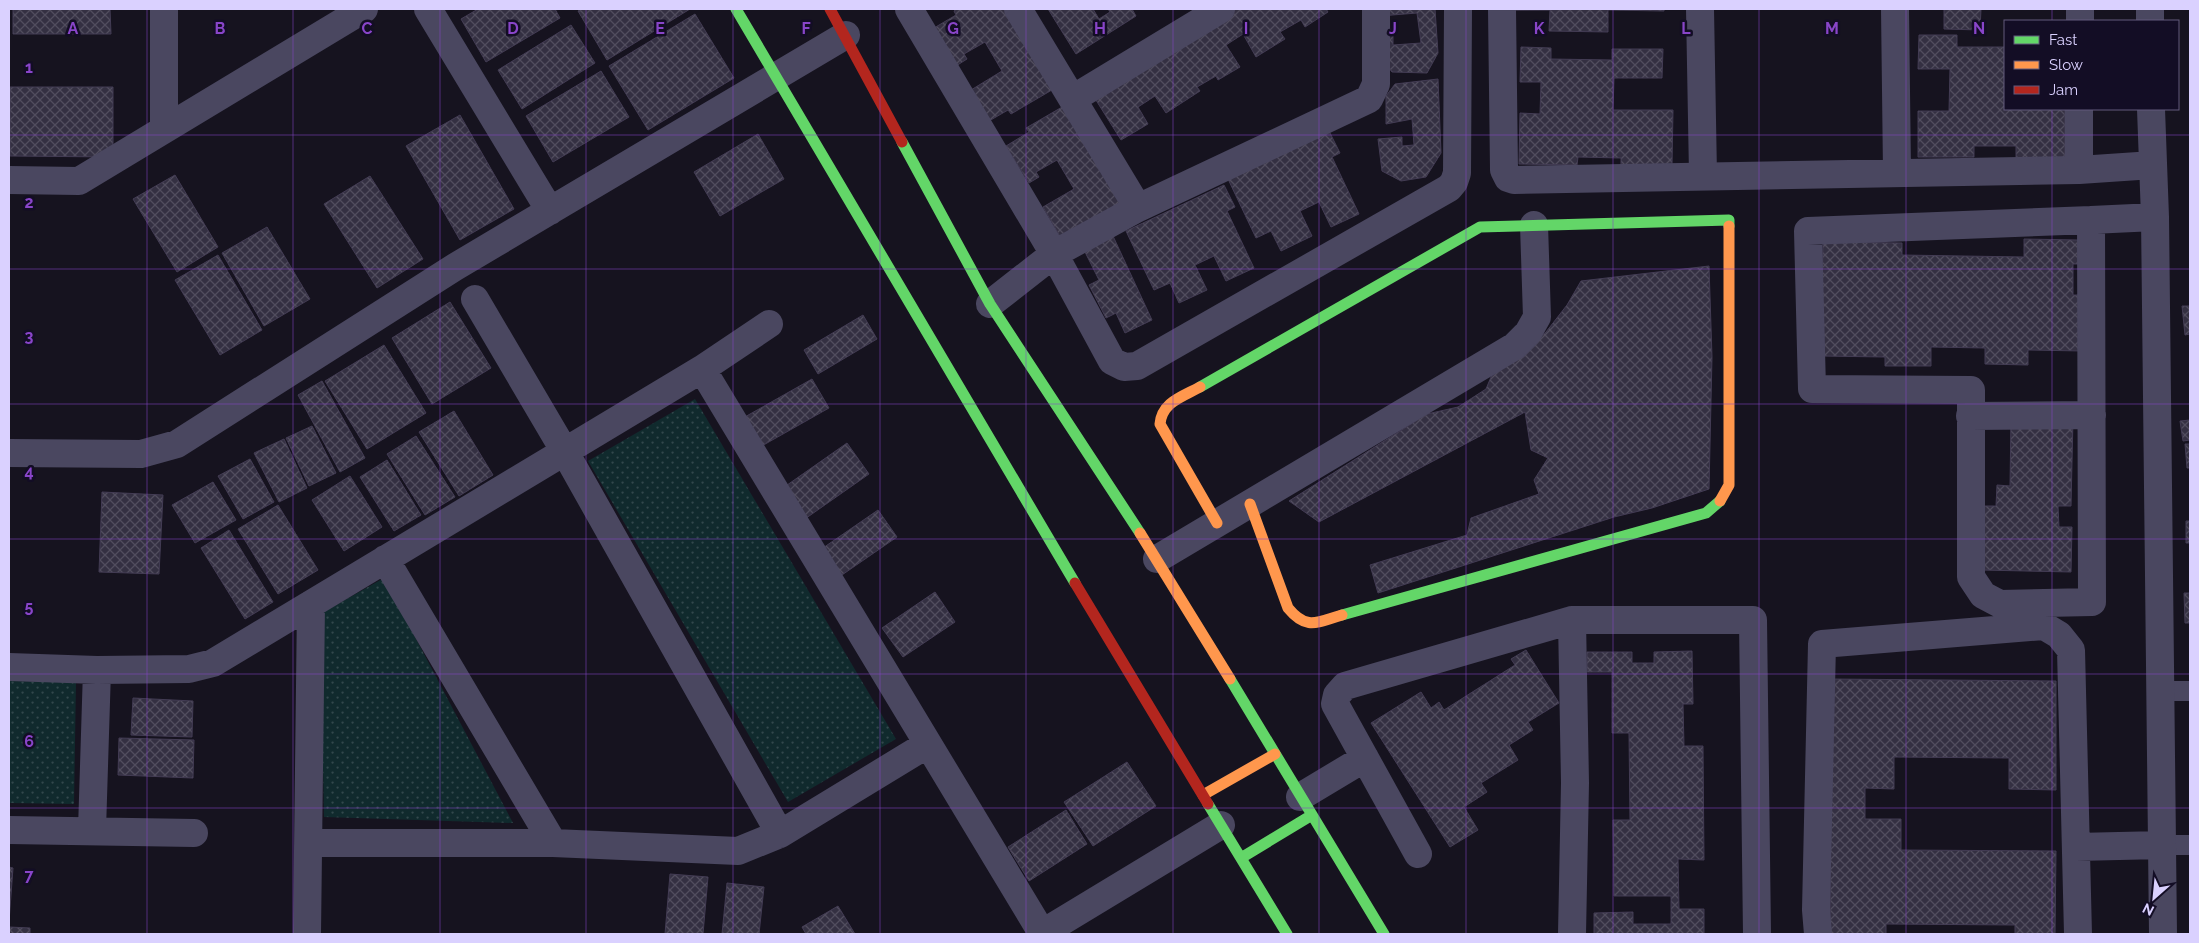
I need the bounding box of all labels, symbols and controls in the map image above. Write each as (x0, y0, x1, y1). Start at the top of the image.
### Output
text: A (68, 19, 79, 38)
text: B (215, 19, 226, 38)
text: C (362, 19, 373, 38)
text: D (507, 19, 519, 38)
text: E (655, 19, 665, 38)
text: F (801, 19, 811, 38)
text: G (947, 19, 959, 38)
text: H (1094, 19, 1106, 38)
text: I (1244, 19, 1248, 38)
text: J (1389, 19, 1397, 38)
text: K (1534, 19, 1545, 38)
text: L (1681, 19, 1691, 38)
text: M (1825, 19, 1839, 38)
text: N (1973, 19, 1985, 38)
legend (2004, 20, 2179, 110)
text: Fast (2049, 31, 2077, 49)
text: Slow (2049, 56, 2083, 74)
text: 1 (25, 58, 33, 77)
text: Jam (2049, 81, 2078, 99)
text: 2 (24, 193, 34, 212)
text: 3 (25, 327, 34, 346)
text: 4 (24, 462, 34, 481)
text: 5 (25, 597, 34, 616)
text: 6 (24, 732, 34, 751)
text: 7 (25, 866, 34, 885)
north arrow (2129, 873, 2179, 923)
text: N (2140, 900, 2156, 919)

